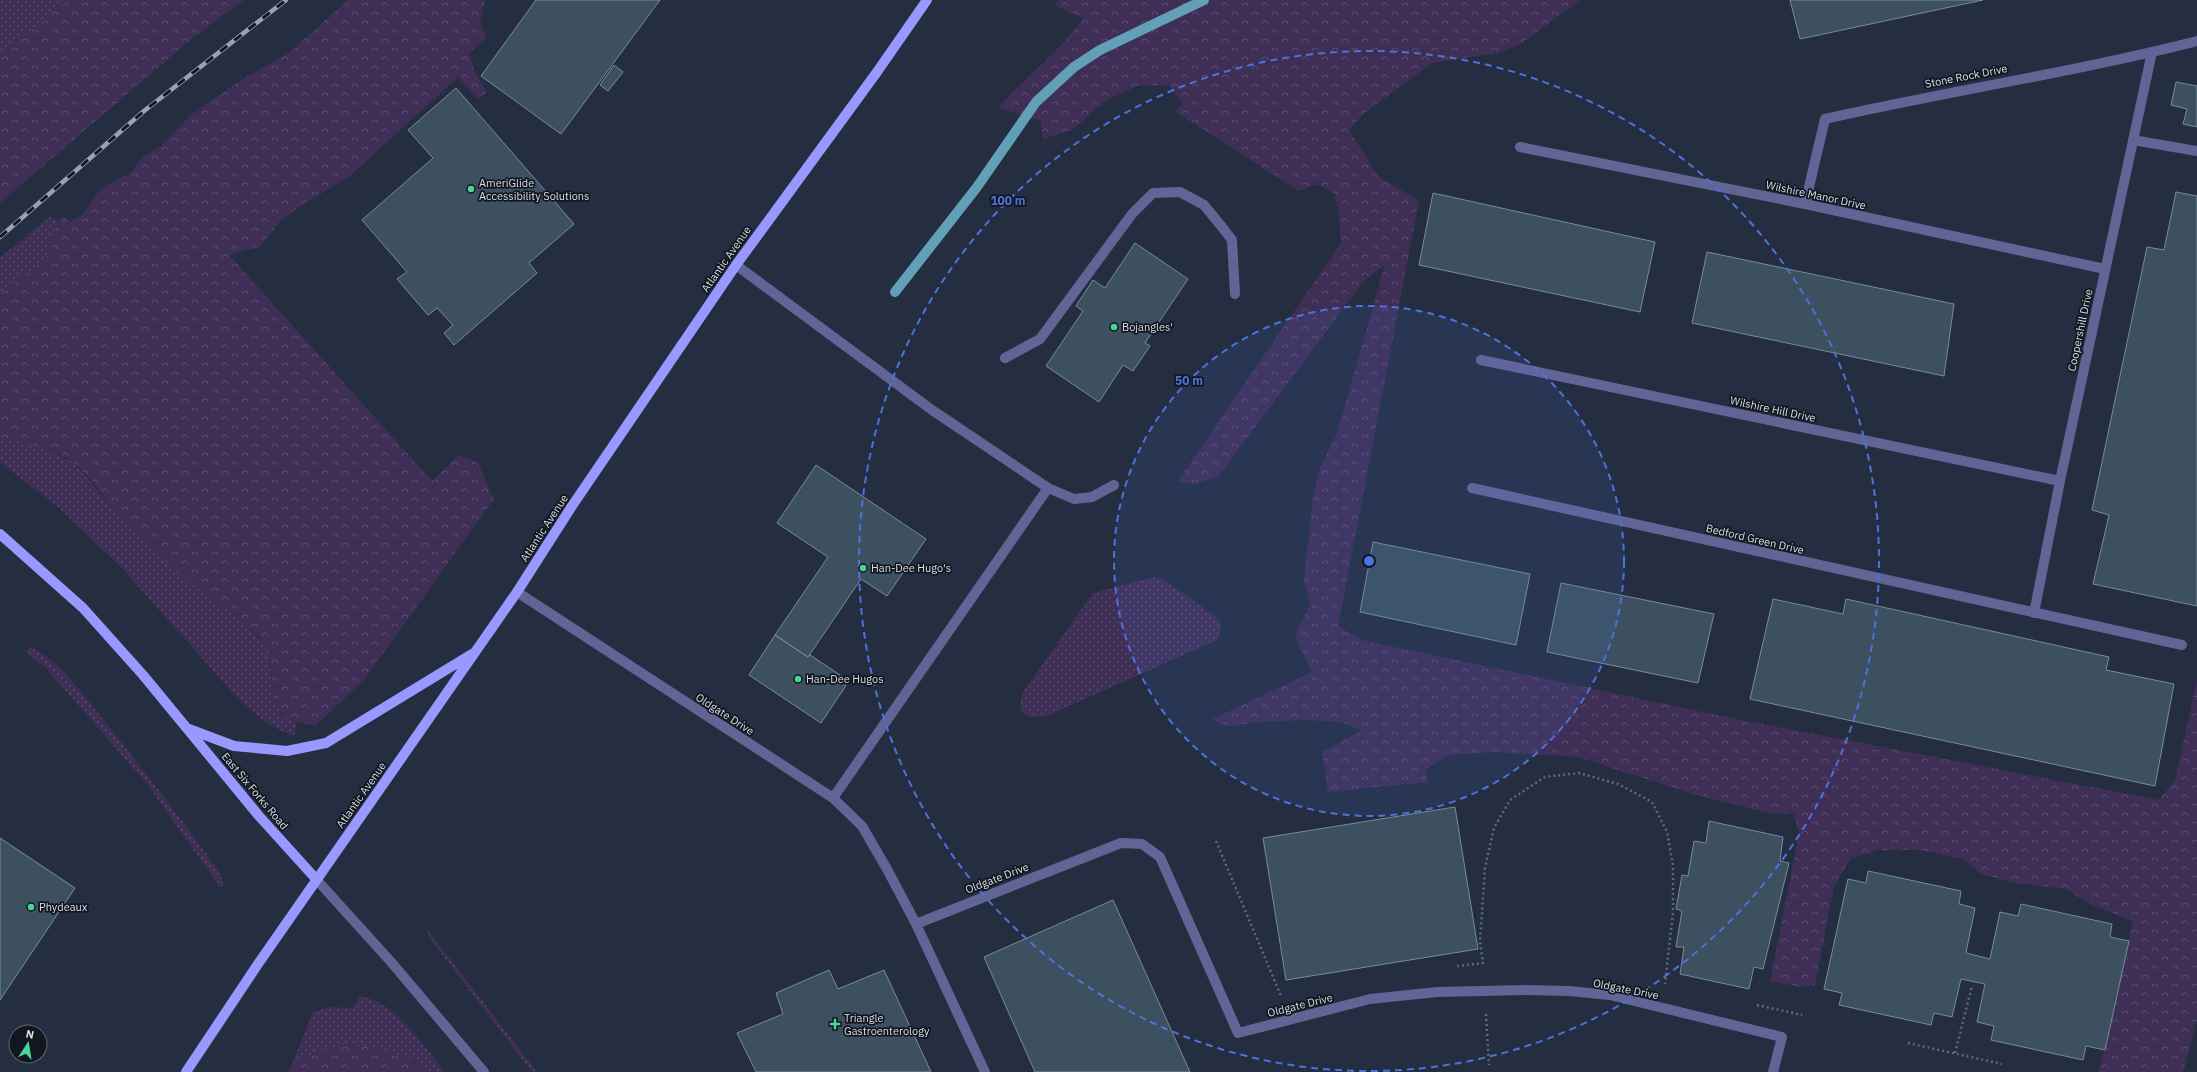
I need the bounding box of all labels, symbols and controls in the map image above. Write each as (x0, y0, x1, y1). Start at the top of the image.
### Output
street label: Stone Rock Drive (1924, 61, 2008, 91)
place label: AmeriGlide Accessibility Solutions (479, 176, 589, 203)
street label: Wilshire Manor Drive (1765, 178, 1867, 212)
marker: AmeriGlide Accessibility Solutions (466, 184, 476, 194)
text: 100 m (990, 193, 1026, 208)
street label: Atlantic Avenue (698, 223, 754, 295)
street label: Coopershill Drive (2064, 287, 2096, 373)
place label: Bojangles' (1122, 320, 1173, 334)
marker: Bojangles' (1109, 322, 1119, 332)
text: 50 m (1175, 373, 1203, 388)
street label: Wilshire Hill Drive (1729, 393, 1817, 425)
street label: Atlantic Avenue (517, 492, 571, 564)
street label: Bedford Green Drive (1705, 521, 1805, 557)
centre of rings (1362, 554, 1376, 568)
place label: Han-Dee Hugo's (871, 561, 951, 575)
marker: Han-Dee Hugo's (858, 563, 868, 573)
place label: Han-Dee Hugos (806, 672, 884, 686)
marker: Han-Dee Hugos (793, 674, 803, 684)
street label: Oldgate Drive (693, 690, 757, 738)
street label: East Six Forks Road (219, 750, 291, 832)
street label: Atlantic Avenue (333, 759, 389, 831)
street label: Oldgate Drive (963, 859, 1031, 897)
place label: Phydeaux (39, 900, 88, 914)
marker: Phydeaux (26, 902, 36, 912)
street label: Oldgate Drive (1592, 976, 1660, 1002)
street label: Oldgate Drive (1266, 990, 1334, 1020)
place label: Triangle Gastroenterology (844, 1011, 930, 1038)
marker: Triangle Gastroenterology (829, 1018, 841, 1030)
north arrow (8, 1024, 48, 1064)
text: N (25, 1027, 35, 1042)

